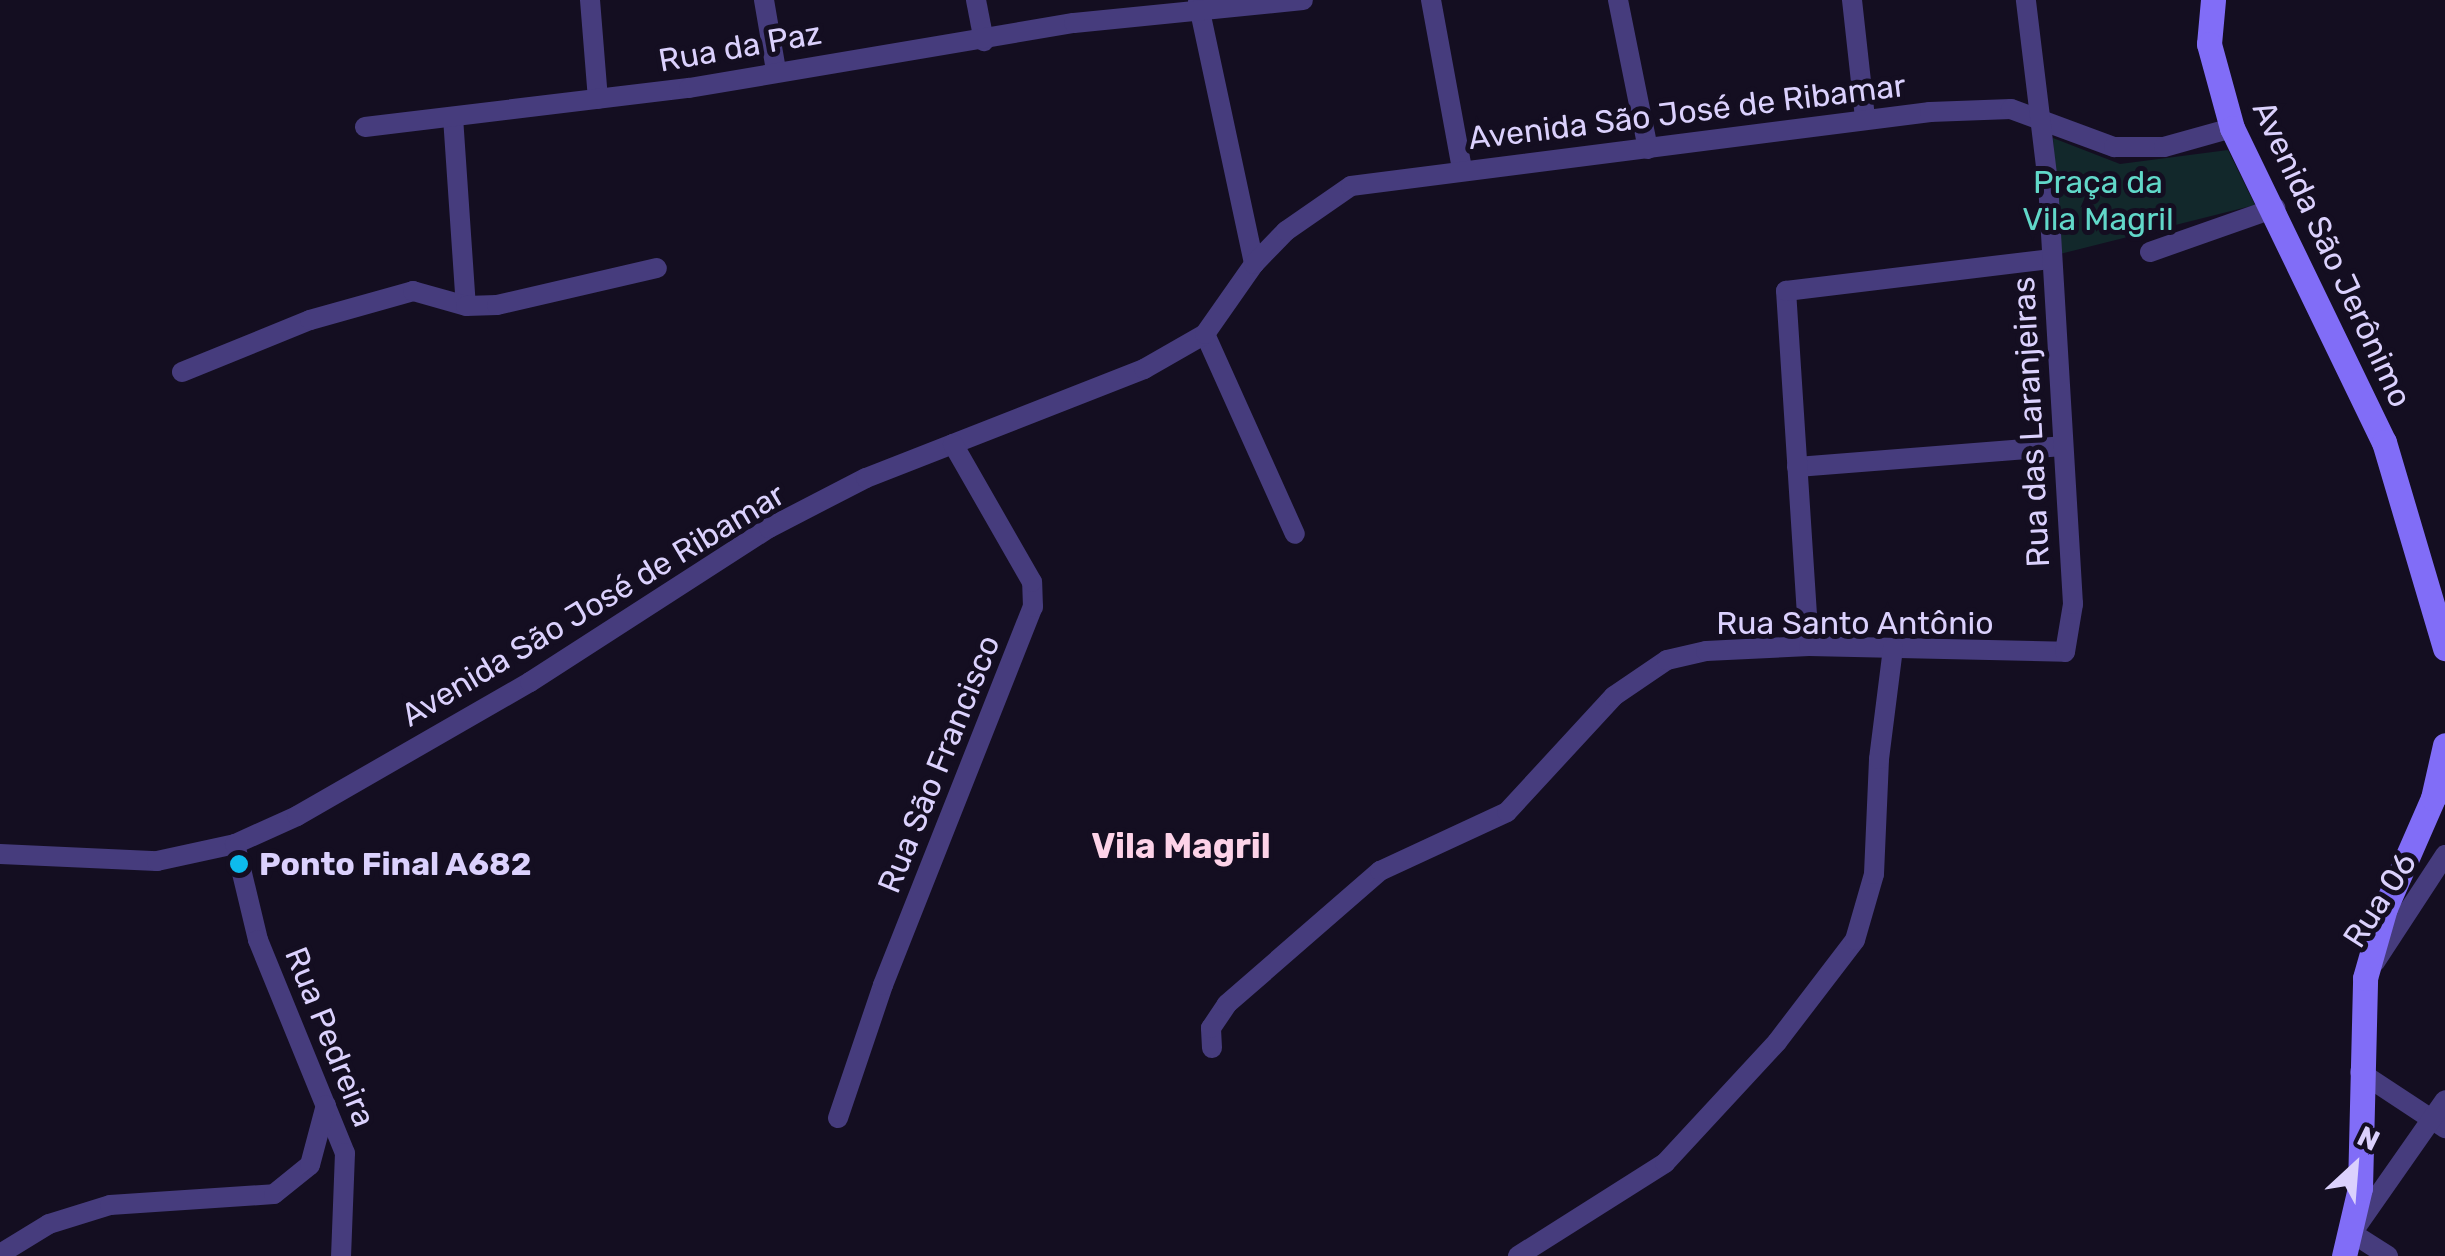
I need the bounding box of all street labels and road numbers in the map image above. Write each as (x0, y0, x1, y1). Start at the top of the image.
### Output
street label: Rua da Paz (656, 14, 824, 80)
street label: Avenida São José de Ribamar (1466, 66, 1908, 158)
street label: Avenida São Jerônimo (2244, 95, 2420, 413)
street label: Rua das Laranjeiras (2004, 276, 2058, 568)
street label: Avenida São José de Ribamar (394, 475, 792, 735)
street label: Rua Santo Antônio (1716, 604, 1994, 642)
street label: Rua São Francisco (870, 630, 1008, 898)
street label: Rua 06 (2335, 845, 2425, 955)
street label: Rua Pedreira (277, 942, 383, 1132)

